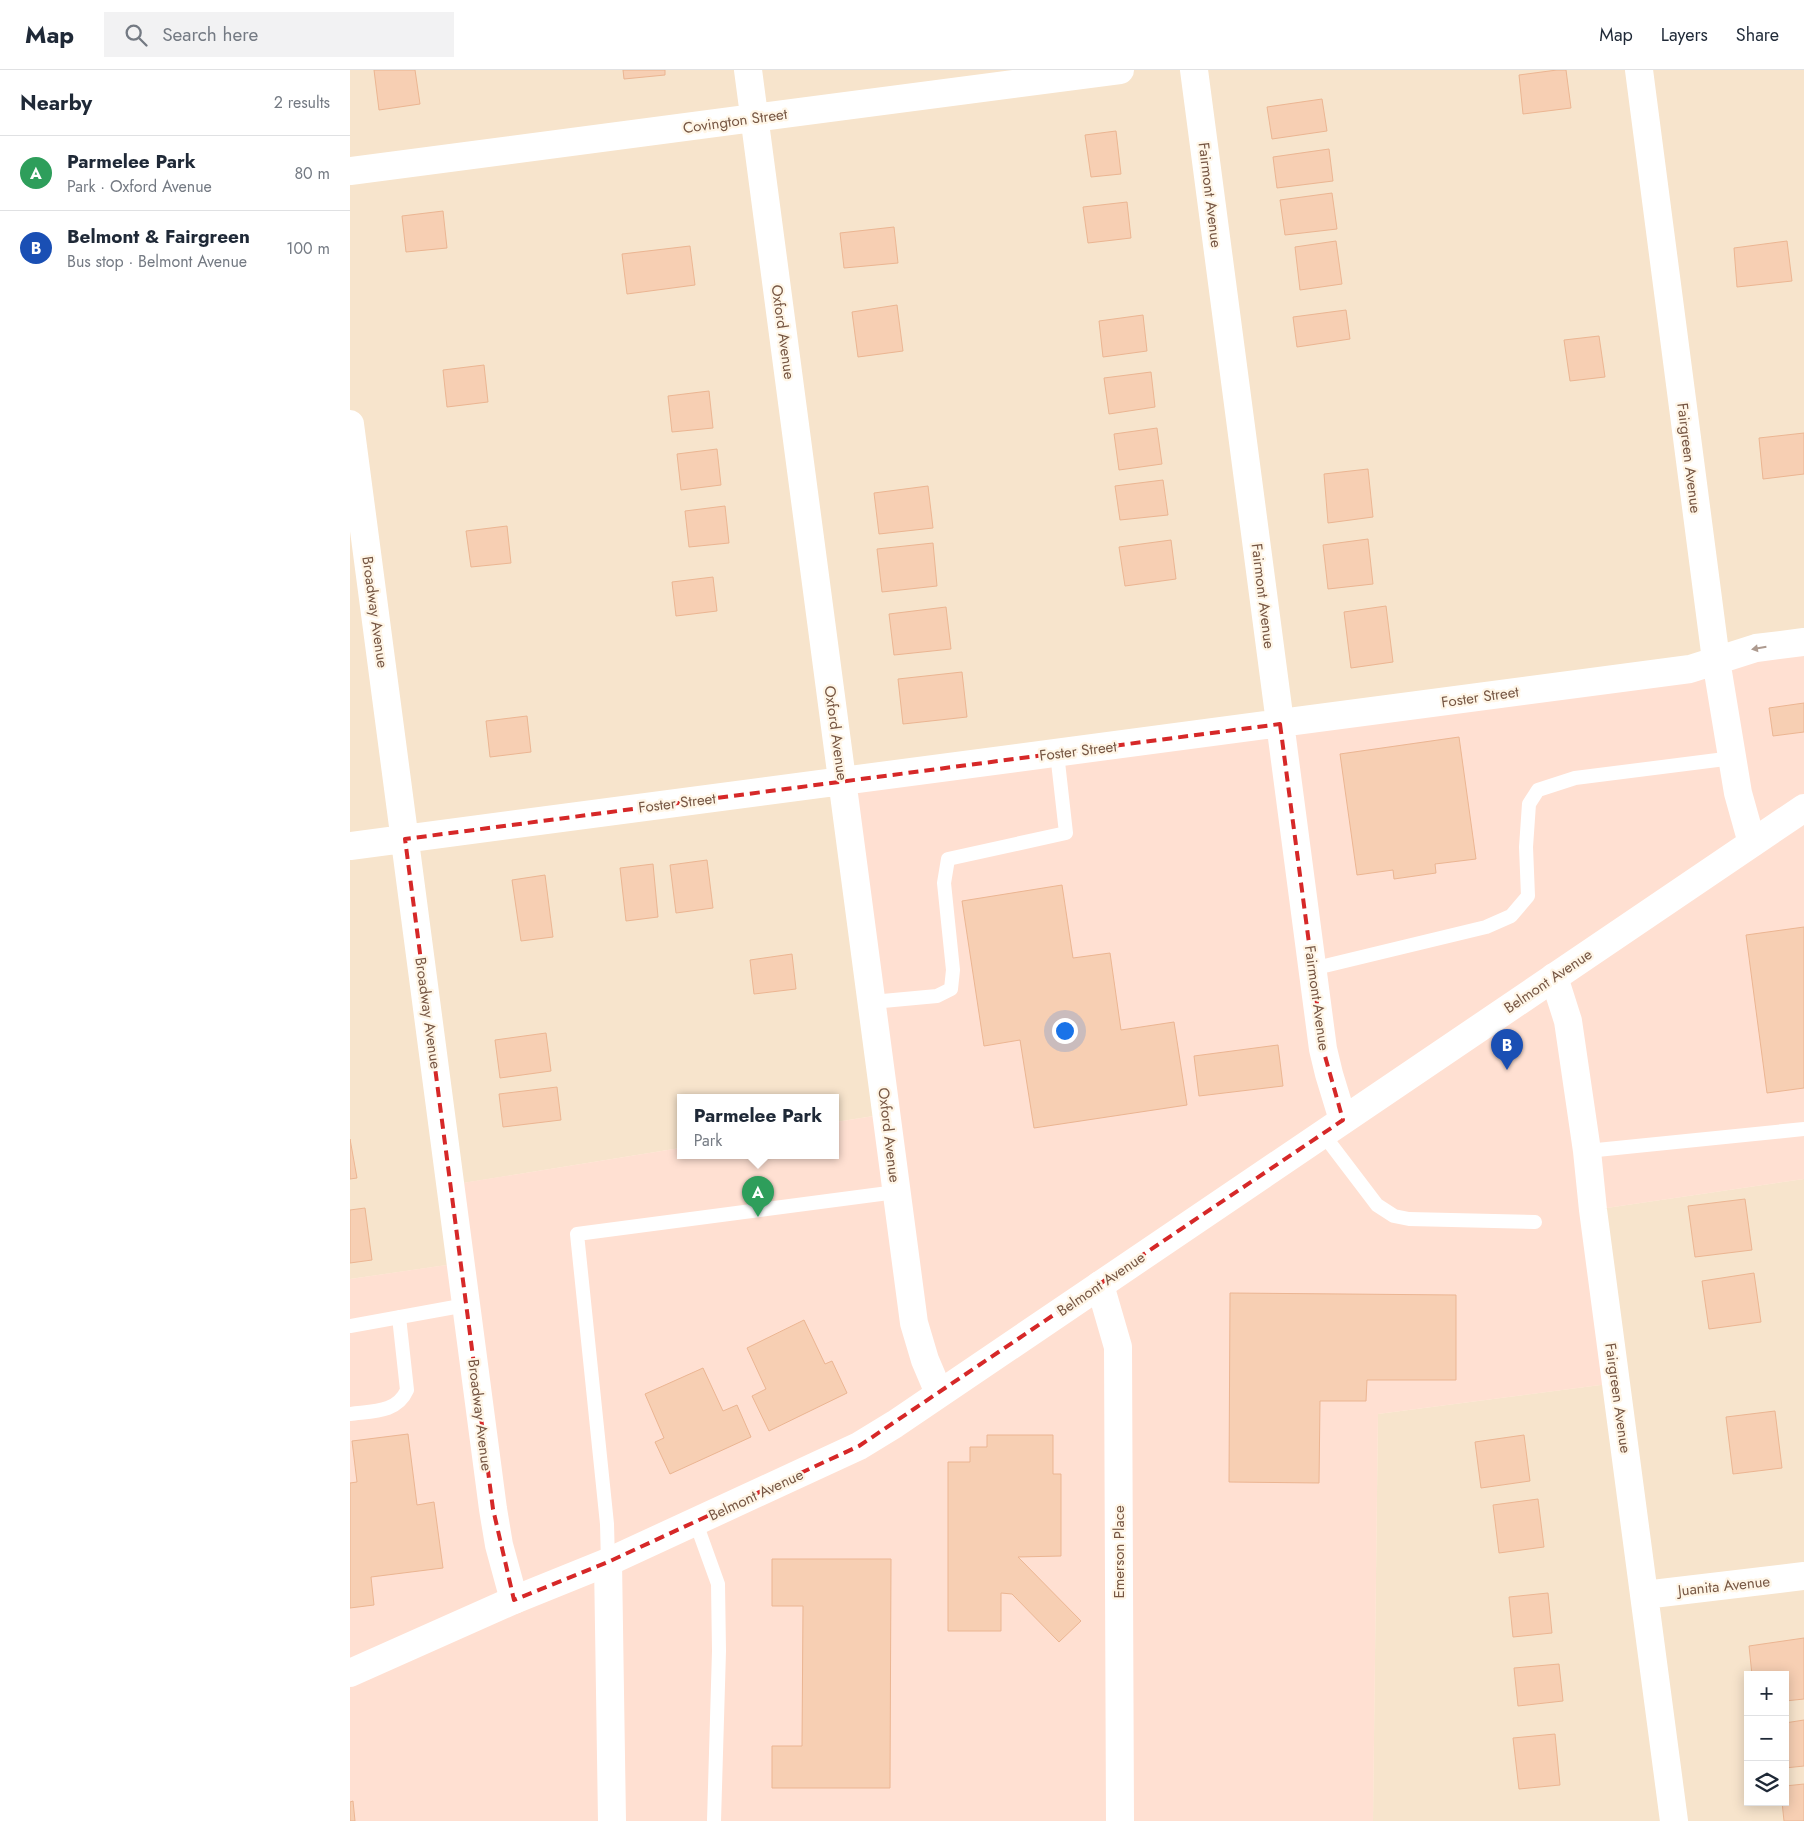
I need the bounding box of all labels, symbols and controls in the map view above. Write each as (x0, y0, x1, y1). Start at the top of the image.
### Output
search box (104, 12, 454, 57)
text: Map (25, 17, 74, 52)
icon: search (122, 21, 150, 49)
text: Search here (162, 21, 258, 48)
text: Map (1599, 22, 1633, 48)
text: Layers (1661, 22, 1708, 48)
text: Share (1736, 22, 1779, 48)
text: Nearby (20, 88, 92, 118)
text: 2 results (274, 91, 330, 114)
street label: Covington Street (681, 103, 789, 139)
street label: Fairmont Avenue (1193, 141, 1227, 249)
text: Parmelee Park (67, 148, 196, 175)
text: A (30, 162, 42, 185)
text: 80 m (294, 162, 330, 185)
text: Park · Oxford Avenue (67, 175, 212, 198)
text: Belmont & Fairgreen (67, 223, 250, 250)
text: B (31, 237, 41, 260)
text: 100 m (286, 237, 330, 260)
text: Bus stop · Belmont Avenue (67, 250, 247, 273)
street label: Oxford Avenue (765, 283, 801, 381)
street label: Fairgreen Avenue (1671, 402, 1707, 515)
street label: Fairmont Avenue (1246, 542, 1280, 650)
street label: Broadway Avenue (356, 555, 394, 669)
one-way arrow (1751, 645, 1767, 653)
street label: Foster Street (1440, 681, 1521, 713)
street label: Oxford Avenue (818, 684, 854, 782)
street label: Foster Street (1038, 735, 1118, 767)
street label: Foster Street (637, 787, 717, 819)
street label: Belmont Avenue (1500, 943, 1597, 1019)
street label: Fairmont Avenue (1299, 944, 1335, 1052)
street label: Broadway Avenue (409, 956, 447, 1070)
your location (1052, 1018, 1078, 1044)
pin: B (1491, 1029, 1523, 1070)
street label: Oxford Avenue (872, 1086, 906, 1184)
popup (677, 1094, 839, 1159)
text: Parmelee Park (694, 1102, 822, 1129)
text: Park (694, 1129, 722, 1152)
pin: A (742, 1176, 774, 1217)
street label: Belmont Avenue (1053, 1246, 1150, 1322)
street label: Fairgreen Avenue (1599, 1341, 1637, 1455)
street label: Broadway Avenue (462, 1358, 498, 1472)
street label: Belmont Avenue (705, 1463, 807, 1527)
street label: Emerson Place (1108, 1505, 1130, 1599)
street label: Juanita Avenue (1675, 1570, 1771, 1602)
map controls (1744, 1671, 1789, 1806)
button: + (1744, 1671, 1789, 1716)
button: − (1744, 1716, 1789, 1761)
button: layers (1744, 1761, 1789, 1806)

